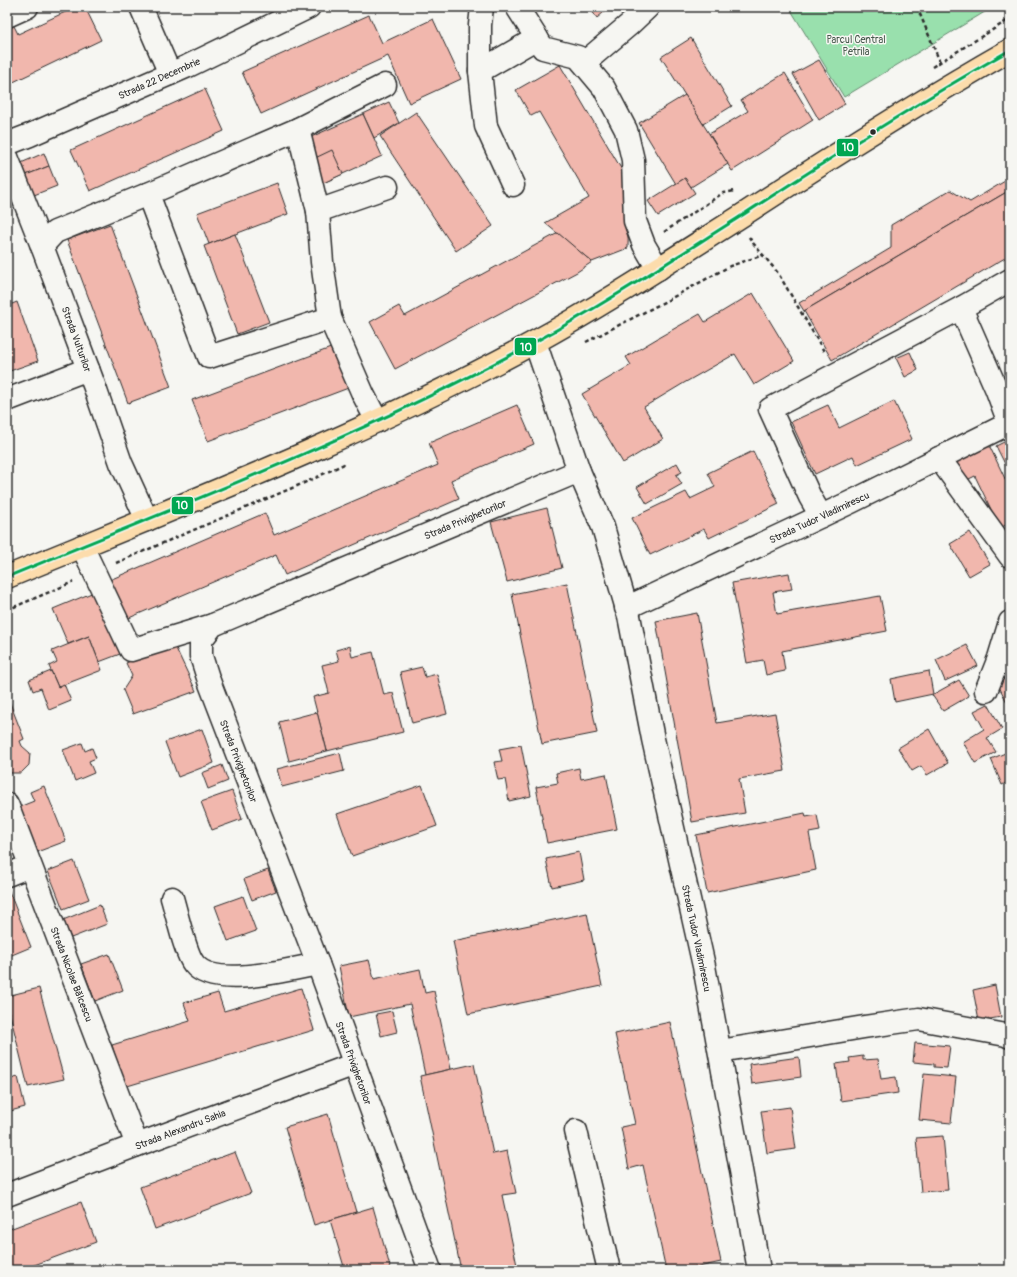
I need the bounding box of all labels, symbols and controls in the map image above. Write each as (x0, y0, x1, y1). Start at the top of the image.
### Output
park label: Parcul Central Petrila (826, 34, 886, 58)
street label: Strada 22 Decembrie (117, 55, 202, 102)
unlabelled marker (868, 127, 878, 137)
line badge: 10 (836, 138, 859, 157)
text: 10 (842, 141, 854, 154)
street label: Strada Vulturilor (59, 305, 94, 374)
line badge: 10 (514, 337, 537, 356)
text: 10 (520, 341, 532, 354)
street label: Strada Tudor Vladimirescu (768, 489, 871, 546)
line badge: 10 (171, 496, 194, 515)
street label: Strada Privighetorilor (423, 497, 509, 543)
text: 10 (176, 499, 188, 512)
street label: Strada Privighetorilor (217, 718, 260, 805)
street label: Strada Tudor Vladimirescu (679, 884, 713, 993)
street label: Strada Nicolae Bălcescu (47, 925, 95, 1024)
street label: Strada Privighetorilor (332, 1020, 374, 1107)
street label: Strada Alexandru Sahia (133, 1107, 228, 1153)

